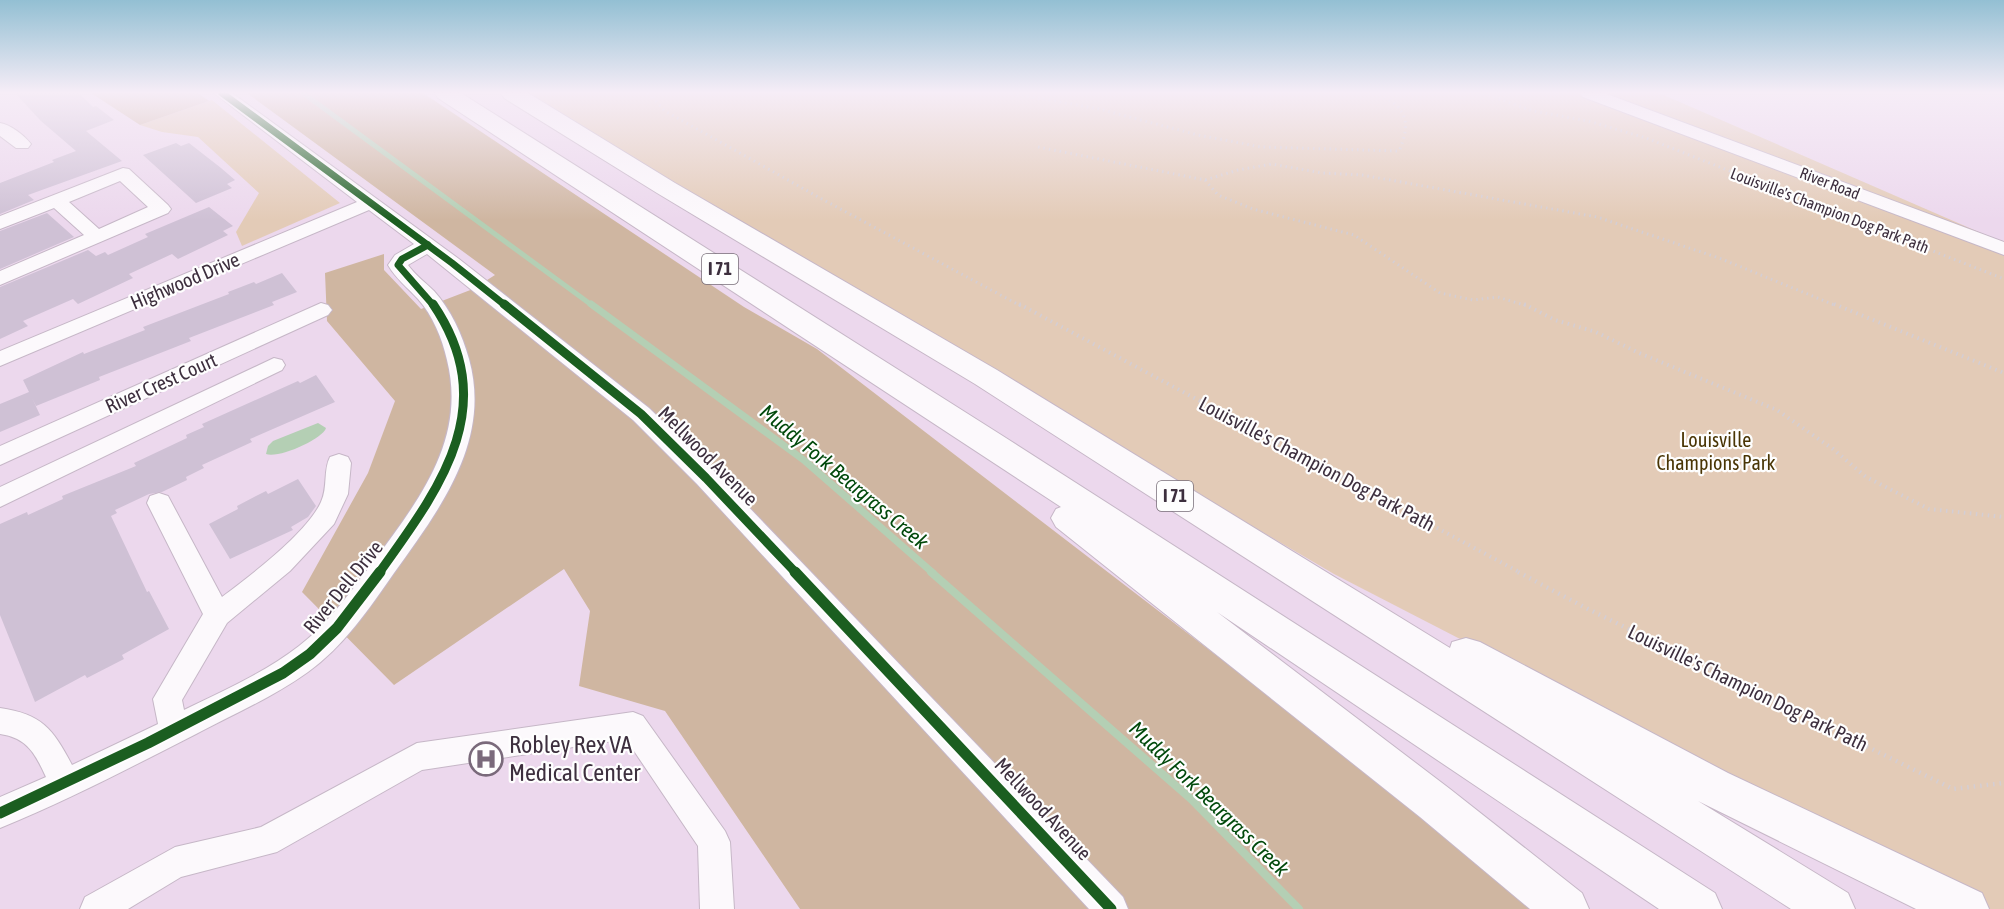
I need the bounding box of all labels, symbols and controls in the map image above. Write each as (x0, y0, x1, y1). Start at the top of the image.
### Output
street label: River Road (1797, 163, 1863, 203)
street label: Louisville's Champion Dog Park Path (1728, 164, 1932, 257)
street label: Highwood Drive (127, 247, 243, 314)
road number: I 71 (702, 254, 738, 284)
street label: River Crest Court (102, 348, 220, 417)
street label: Louisville's Champion Dog Park Path (1195, 391, 1439, 536)
water label: Muddy Fork Beargrass Creek (756, 399, 934, 554)
street label: Mellwood Avenue (654, 401, 763, 510)
park label: Louisville Champions Park (1657, 428, 1776, 474)
road number: I 71 (1157, 481, 1193, 511)
street label: River Dell Drive (298, 536, 387, 638)
street label: Louisville's Champion Dog Park Path (1625, 619, 1872, 756)
water label: Muddy Fork Beargrass Creek (1125, 716, 1295, 881)
place label: Robley Rex VA Medical Center (509, 731, 641, 786)
hospital icon: Robley Rex VA Medical Center (468, 741, 504, 777)
street label: Mellwood Avenue (990, 753, 1096, 864)

